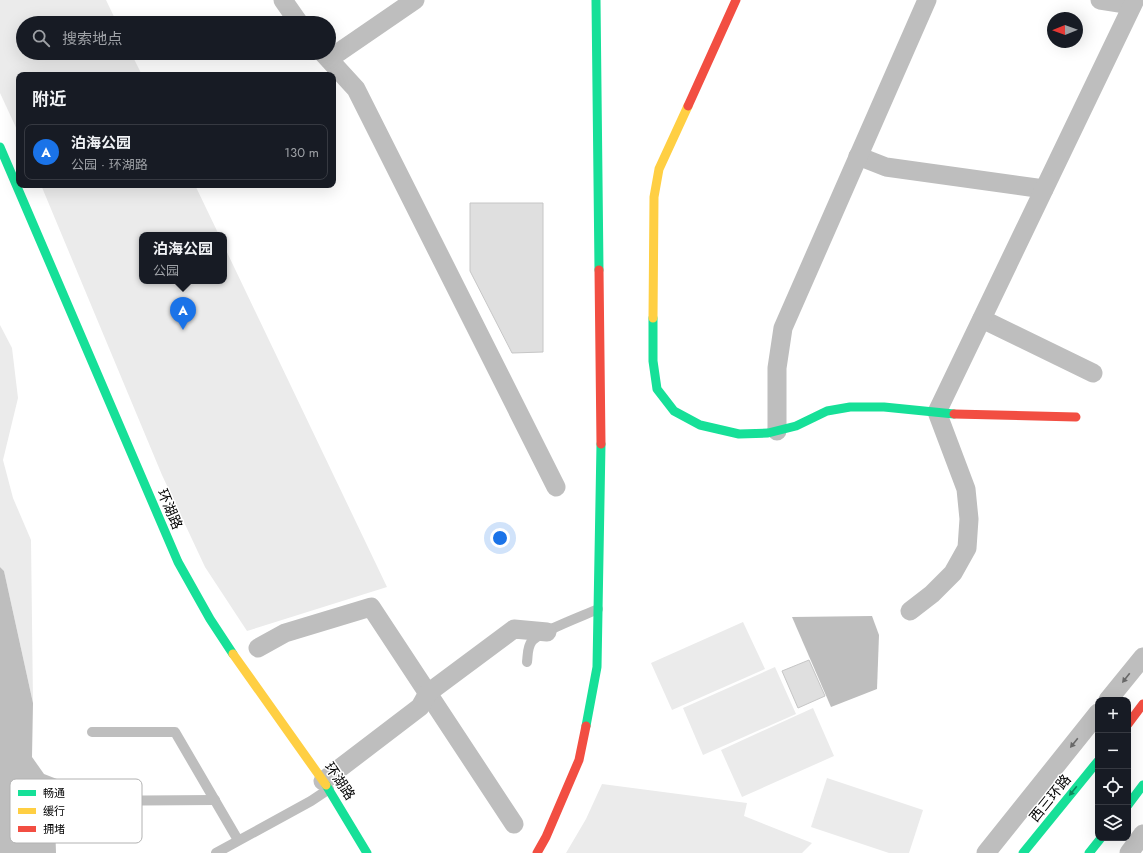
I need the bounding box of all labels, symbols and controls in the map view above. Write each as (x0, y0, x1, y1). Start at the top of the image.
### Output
north arrow (1047, 12, 1083, 48)
search box (16, 16, 336, 60)
icon: search (30, 27, 52, 49)
text: 搜索地点 (62, 28, 122, 50)
text: 附近 (32, 87, 66, 111)
text: 泊海公园 (71, 132, 131, 154)
text: A (41, 143, 51, 162)
text: 130 m (284, 143, 319, 162)
text: 公园 · 环湖路 (71, 155, 148, 174)
popup (139, 232, 227, 284)
text: 泊海公园 (153, 238, 213, 260)
text: 公园 (153, 261, 179, 280)
pin: A (170, 297, 196, 330)
street label: 环湖路 (153, 486, 187, 532)
your location (490, 528, 510, 548)
one-way arrow (1121, 673, 1130, 684)
map controls (1095, 697, 1131, 841)
button: + (1095, 697, 1131, 733)
button: − (1095, 733, 1131, 769)
one-way arrow (1069, 738, 1078, 749)
street label: 环湖路 (320, 758, 360, 804)
button: locate (1095, 769, 1131, 805)
street label: 西三环路 (1025, 770, 1075, 826)
legend (10, 779, 142, 843)
text: 畅通 (43, 785, 65, 801)
one-way arrow (1069, 786, 1078, 797)
text: 缓行 (43, 803, 65, 819)
button: layers (1095, 805, 1131, 841)
text: 拥堵 (43, 821, 65, 837)

